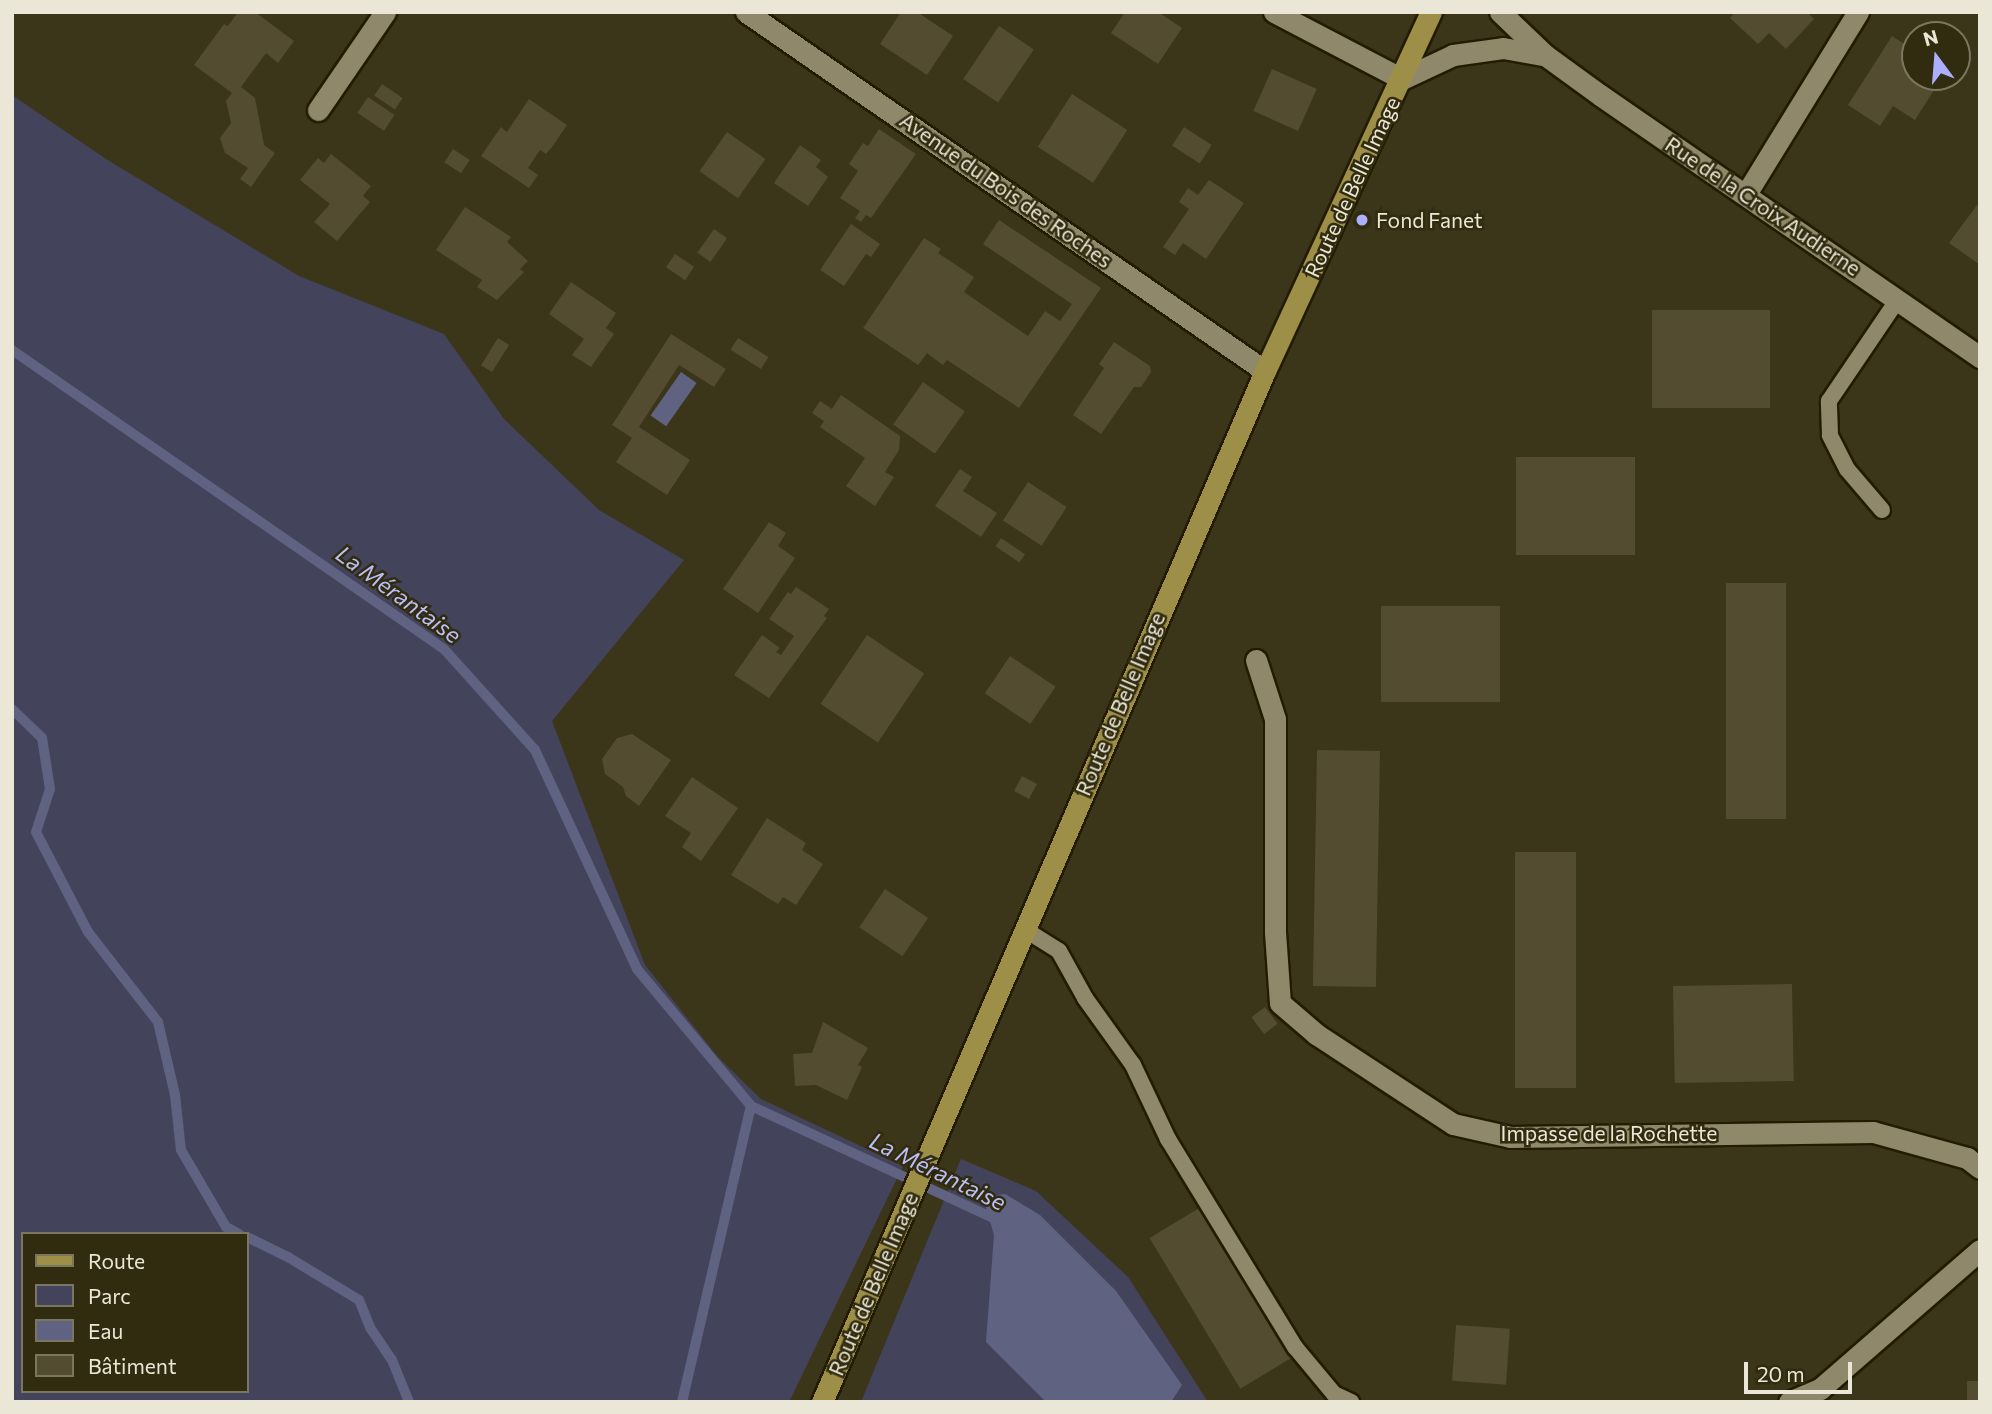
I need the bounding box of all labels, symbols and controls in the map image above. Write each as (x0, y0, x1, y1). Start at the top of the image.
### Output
north arrow (1901, 21, 1971, 91)
text: N (1921, 24, 1941, 50)
street label: Route de Belle Image (1299, 93, 1405, 281)
street label: Avenue du Bois des Roches (895, 107, 1117, 273)
street label: Rue de la Croix Audierne (1661, 131, 1865, 281)
place label: Fond Fanet (1376, 207, 1482, 233)
marker: Fond Fanet (1354, 212, 1370, 228)
water label: La Mérantaise (331, 539, 467, 649)
street label: Route de Belle Image (1070, 609, 1170, 799)
street label: Impasse de la Rochette (1501, 1120, 1717, 1146)
water label: La Mérantaise (866, 1126, 1010, 1216)
street label: Route de Belle Image (823, 1189, 923, 1379)
legend (21, 1232, 248, 1393)
text: Route (88, 1248, 145, 1273)
text: Parc (88, 1283, 131, 1308)
text: Eau (88, 1318, 123, 1343)
scale bar (1747, 1348, 1856, 1392)
text: Bâtiment (88, 1353, 177, 1378)
text: 20 m (1757, 1361, 1805, 1386)

